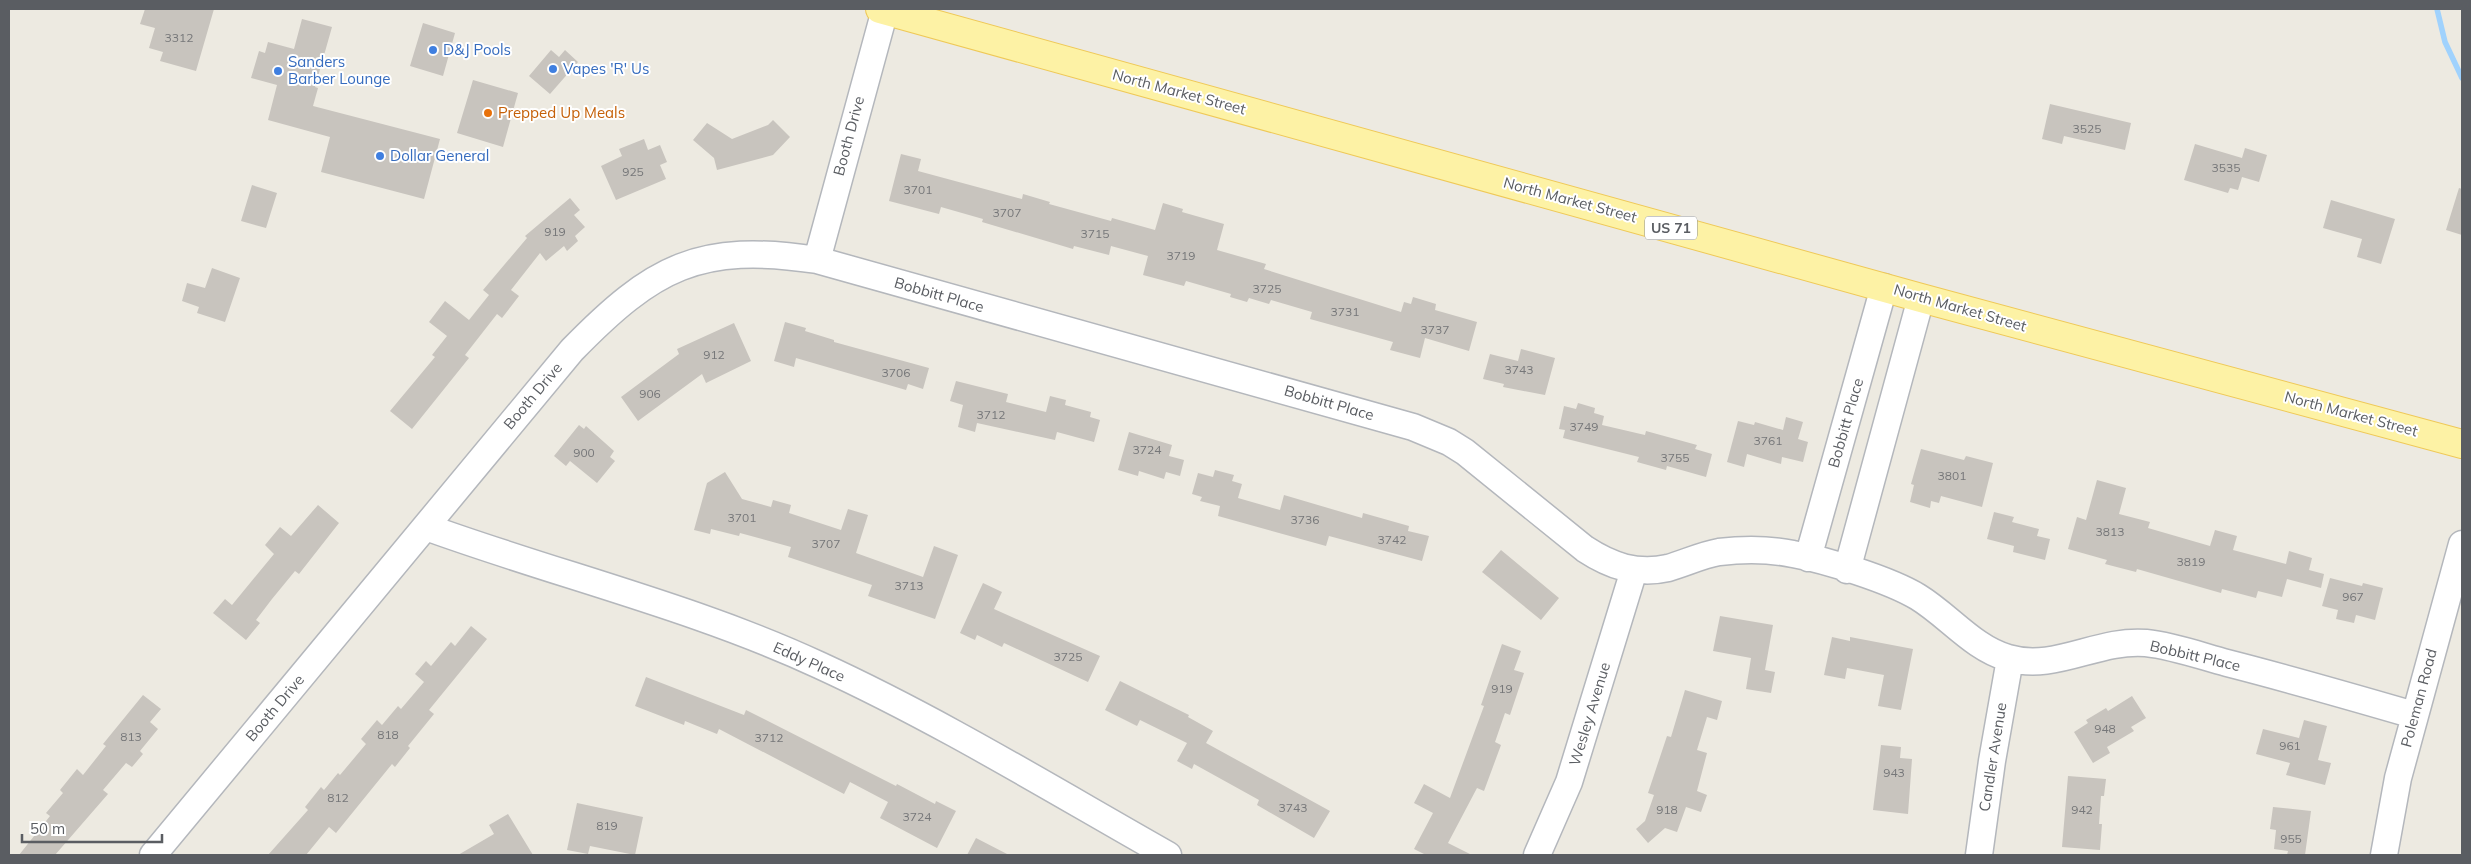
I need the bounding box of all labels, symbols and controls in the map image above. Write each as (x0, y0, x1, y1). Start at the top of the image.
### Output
house number: 3312 (165, 30, 193, 45)
place label: D&J Pools (443, 40, 511, 59)
marker: D&J Pools (427, 44, 439, 56)
place label: Sanders Barber Lounge (288, 52, 390, 88)
place label: Vapes 'R' Us (563, 59, 649, 78)
marker: Vapes 'R' Us (547, 63, 559, 75)
marker: Sanders Barber Lounge (272, 65, 284, 77)
street label: North Market Street (1110, 65, 1248, 118)
street label: Booth Drive (829, 94, 868, 178)
place label: Prepped Up Meals (498, 103, 625, 122)
marker: Prepped Up Meals (482, 107, 494, 119)
house number: 3525 (2073, 121, 2101, 136)
place label: Dollar General (390, 146, 489, 165)
marker: Dollar General (374, 150, 386, 162)
house number: 3535 (2212, 160, 2240, 175)
house number: 925 (622, 164, 644, 179)
street label: North Market Street (1501, 173, 1639, 226)
house number: 3701 (904, 182, 932, 197)
house number: 3707 (993, 205, 1021, 220)
road number: US 71 (1645, 217, 1697, 240)
house number: 919 (544, 224, 566, 239)
house number: 3715 (1081, 226, 1109, 241)
house number: 3719 (1167, 248, 1195, 263)
street label: Bobbitt Place (892, 273, 986, 316)
street label: North Market Street (1892, 279, 2029, 336)
house number: 3725 (1253, 281, 1281, 296)
house number: 3731 (1331, 304, 1359, 319)
house number: 3737 (1421, 322, 1449, 337)
house number: 912 (703, 347, 725, 362)
street label: Booth Drive (499, 358, 566, 433)
house number: 3743 (1505, 362, 1533, 377)
house number: 3706 (882, 365, 910, 380)
street label: Bobbitt Place (1824, 376, 1867, 470)
street label: Bobbitt Place (1282, 381, 1376, 424)
house number: 906 (639, 386, 661, 401)
street label: North Market Street (2282, 387, 2420, 440)
house number: 3712 (977, 407, 1005, 422)
house number: 3749 (1570, 419, 1598, 434)
house number: 3761 (1754, 433, 1782, 448)
house number: 3724 (1133, 442, 1161, 457)
house number: 900 (573, 445, 595, 460)
house number: 3755 (1661, 450, 1689, 465)
house number: 3801 (1938, 468, 1966, 483)
house number: 3701 (728, 510, 756, 525)
house number: 3736 (1291, 512, 1319, 527)
house number: 3813 (2096, 524, 2124, 539)
house number: 3742 (1378, 532, 1406, 547)
house number: 3707 (812, 536, 840, 551)
house number: 3819 (2177, 554, 2205, 569)
house number: 3713 (895, 578, 923, 593)
house number: 967 (2342, 589, 2364, 604)
street label: Bobbitt Place (2148, 636, 2242, 675)
street label: Eddy Place (770, 637, 848, 686)
street label: Poleman Road (2396, 646, 2441, 749)
house number: 3725 (1054, 649, 1082, 664)
street label: Wesley Avenue (1565, 660, 1614, 768)
street label: Booth Drive (241, 670, 308, 745)
house number: 919 (1491, 681, 1513, 696)
street label: Candler Avenue (1975, 701, 2011, 813)
house number: 948 (2094, 721, 2116, 736)
house number: 818 (377, 727, 399, 742)
house number: 813 (120, 729, 142, 744)
house number: 3712 (755, 730, 783, 745)
house number: 961 (2279, 738, 2301, 753)
house number: 943 (1883, 765, 1905, 780)
house number: 812 (327, 790, 349, 805)
house number: 3743 (1279, 800, 1307, 815)
house number: 918 (1656, 802, 1678, 817)
house number: 942 (2071, 802, 2093, 817)
house number: 3724 (903, 809, 931, 824)
scale bar (22, 812, 162, 844)
house number: 819 (596, 818, 618, 833)
text: 50 m (30, 819, 65, 838)
house number: 955 (2280, 831, 2302, 846)

